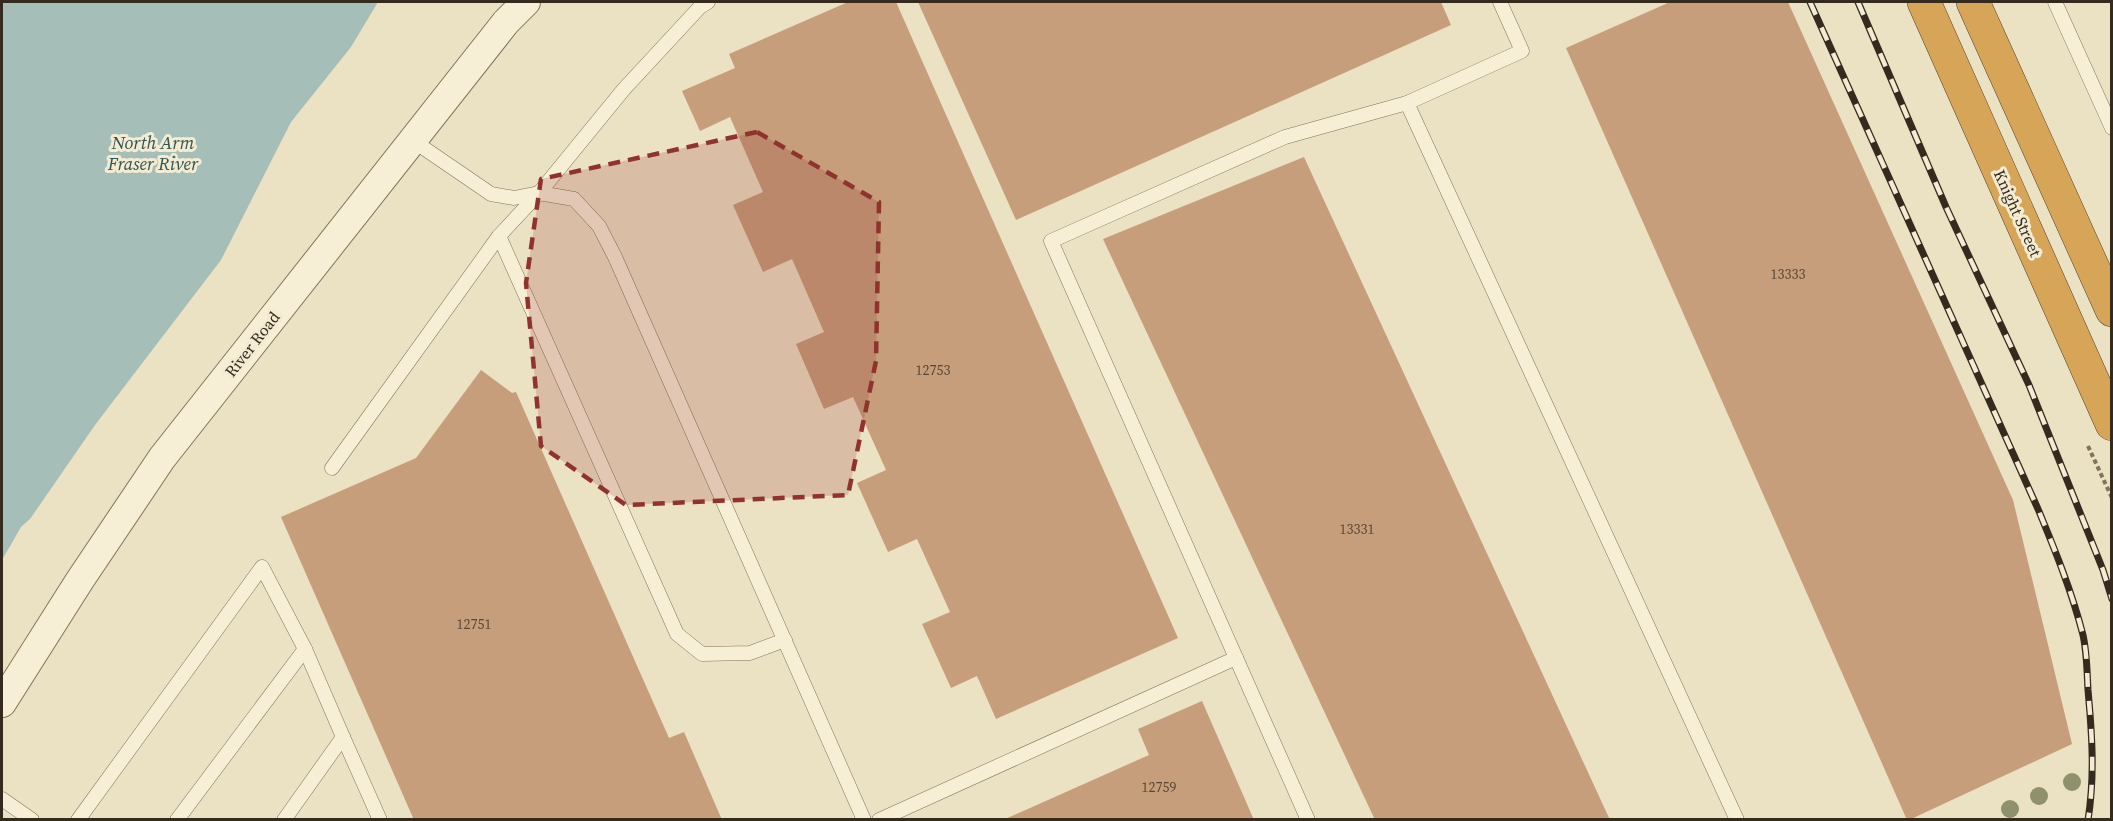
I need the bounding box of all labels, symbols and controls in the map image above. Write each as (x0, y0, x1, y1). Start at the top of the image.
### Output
water label: North Arm Fraser River (107, 130, 199, 176)
street label: Knight Street (1989, 166, 2047, 261)
house number: 13333 (1771, 264, 1806, 284)
street label: River Road (219, 307, 285, 381)
house number: 12753 (916, 360, 951, 380)
house number: 13331 (1340, 519, 1375, 539)
house number: 12751 (457, 614, 492, 634)
house number: 12759 (1142, 777, 1177, 797)

